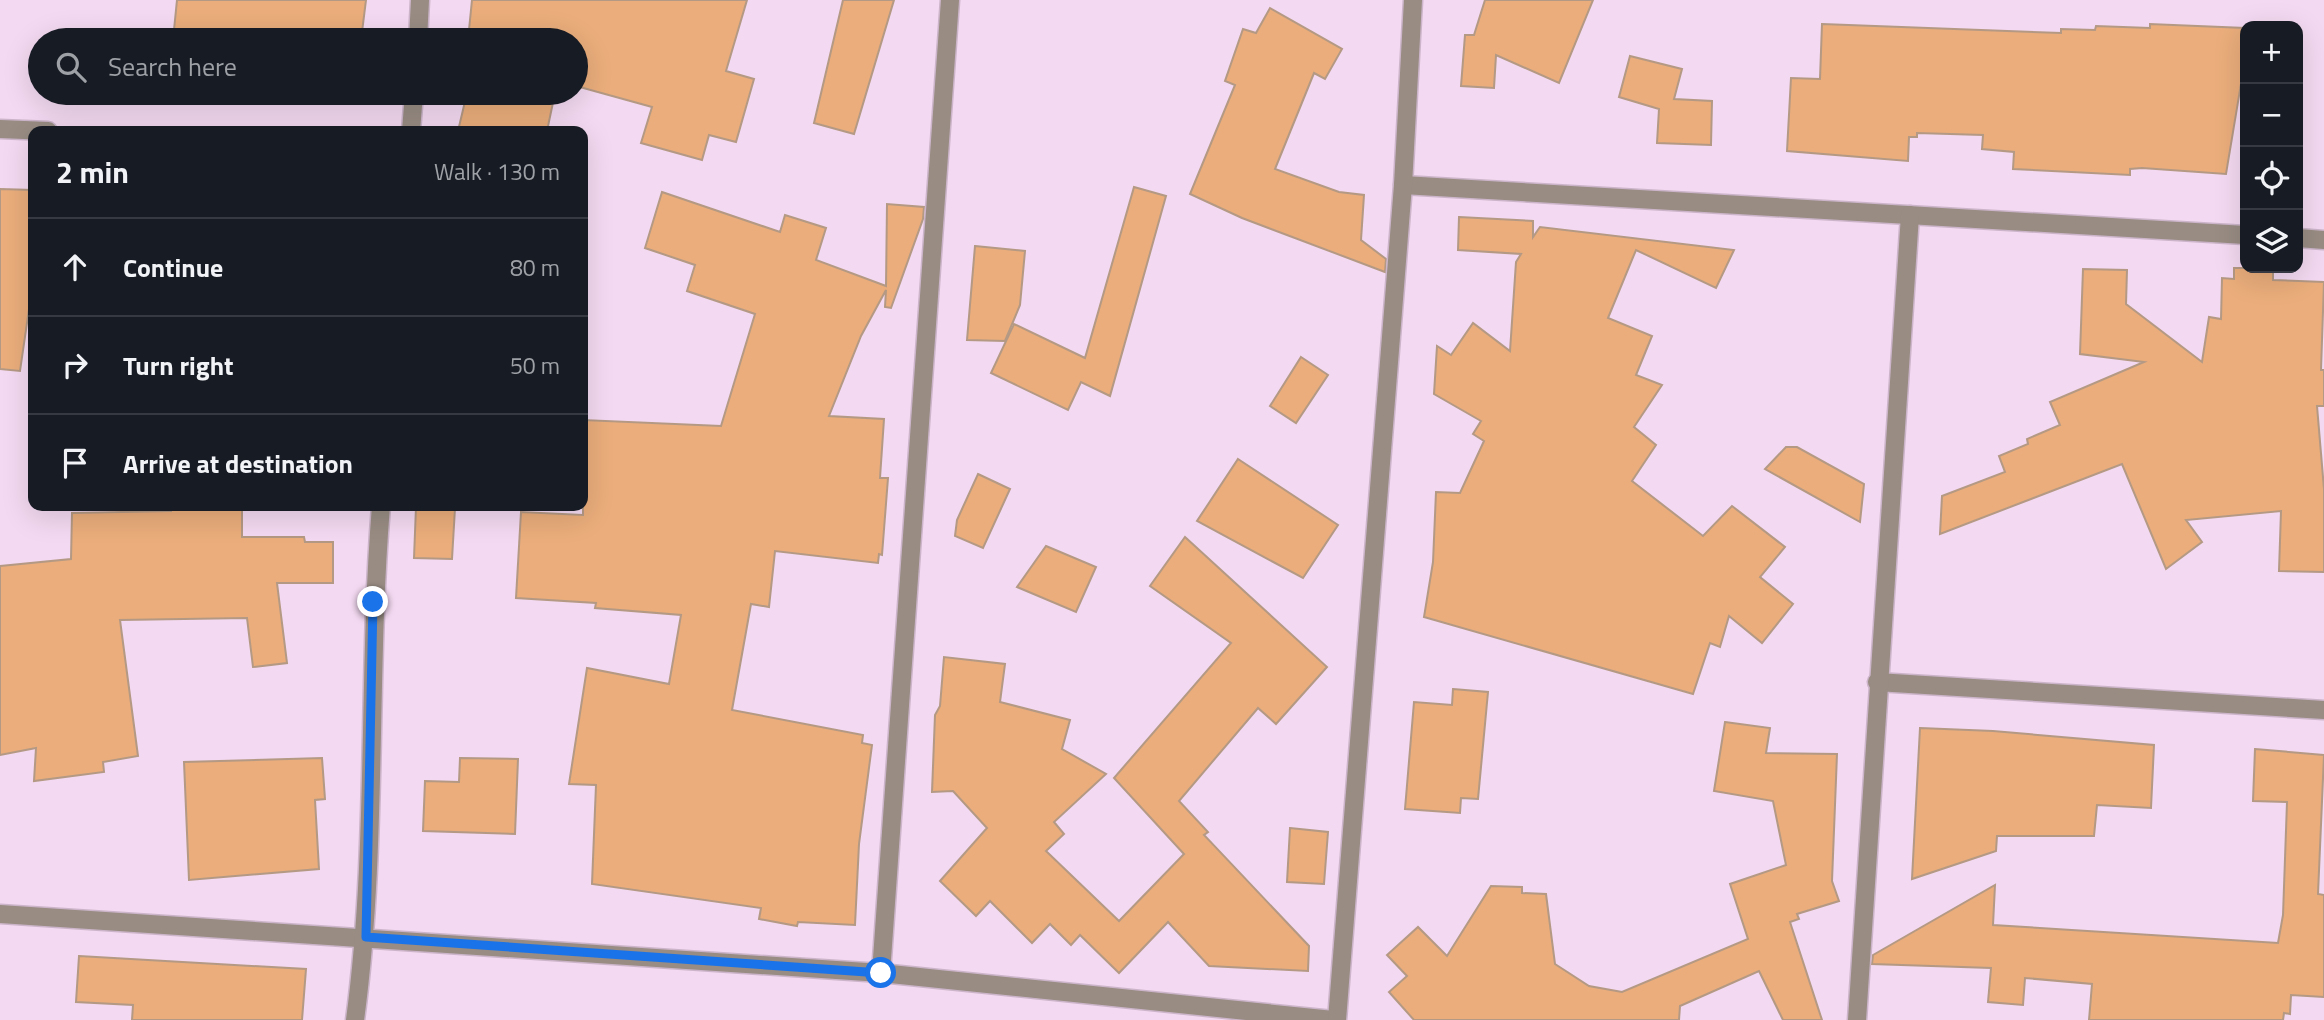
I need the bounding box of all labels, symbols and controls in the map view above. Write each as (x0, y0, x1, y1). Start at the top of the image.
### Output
map controls (2240, 21, 2303, 273)
button: + (2240, 21, 2303, 84)
search box (28, 28, 588, 105)
text: Search here (108, 47, 237, 86)
icon: search (52, 48, 90, 86)
button: − (2240, 84, 2303, 147)
button: locate (2240, 147, 2303, 210)
text: 2 min (56, 149, 129, 195)
text: Walk · 130 m (434, 154, 560, 189)
button: layers (2240, 210, 2303, 273)
icon: ahead (56, 248, 94, 286)
text: Continue (123, 248, 223, 287)
text: 80 m (510, 250, 560, 285)
icon: right (56, 346, 94, 384)
text: Turn right (123, 346, 234, 385)
text: 50 m (510, 348, 560, 383)
icon: arrive (56, 444, 94, 482)
text: Arrive at destination (123, 444, 353, 483)
route end (357, 586, 388, 617)
route start (865, 957, 896, 988)

